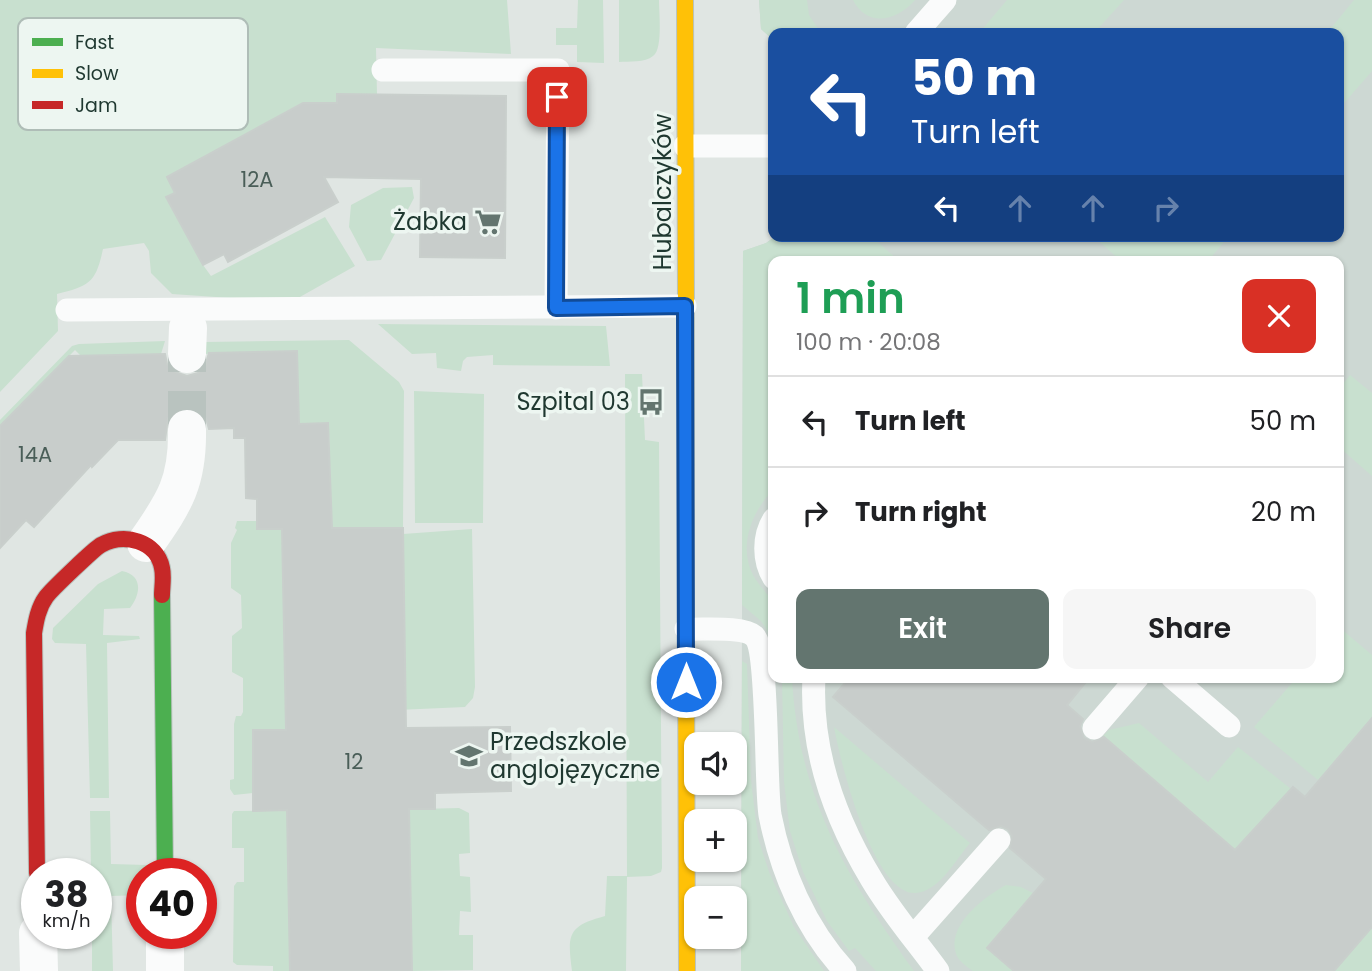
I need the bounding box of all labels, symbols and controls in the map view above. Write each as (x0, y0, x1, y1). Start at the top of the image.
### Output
legend (18, 18, 248, 130)
text: Fast (75, 29, 114, 56)
text: 50 m (911, 44, 1037, 112)
icon: left (796, 56, 887, 147)
text: Slow (75, 60, 119, 87)
pin (527, 67, 587, 127)
icon: arrive (538, 78, 576, 116)
text: Jam (75, 92, 117, 119)
text: Turn left (911, 109, 1040, 154)
street label: Hubalczyków (646, 113, 679, 270)
house number: 12A (241, 165, 273, 194)
icon: left (928, 189, 966, 227)
icon: ahead (1001, 189, 1039, 227)
icon: ahead (1074, 189, 1112, 227)
icon: right (1147, 189, 1185, 227)
place label: Żabka (393, 205, 467, 238)
supermarket icon: Żabka (473, 207, 503, 237)
text: 1 min (796, 269, 905, 328)
button: close (1242, 279, 1316, 353)
text: 100 m · 20:08 (796, 326, 941, 358)
place label: Szpital 03 (516, 385, 630, 418)
bus stop icon: Szpital 03 (636, 387, 666, 417)
icon: left (796, 403, 834, 441)
text: Turn left (855, 403, 966, 439)
text: 50 m (1250, 403, 1316, 439)
house number: 14A (18, 440, 52, 469)
icon: right (796, 494, 834, 532)
text: Turn right (855, 494, 987, 530)
text: 20 m (1251, 494, 1316, 530)
button: Exit (796, 589, 1049, 669)
button: Share (1063, 589, 1316, 669)
position arrow (649, 645, 723, 719)
place label: Przedszkole anglojęzyczne (490, 725, 660, 786)
map controls (684, 732, 747, 949)
button: sound (684, 732, 747, 795)
school or university icon: Przedszkole anglojęzyczne (454, 741, 484, 771)
house number: 12 (345, 747, 363, 776)
button: + (684, 809, 747, 872)
speed limit sign: 40 (126, 858, 217, 949)
text: 38 (45, 870, 88, 919)
button: − (684, 886, 747, 949)
text: km/h (43, 908, 90, 933)

